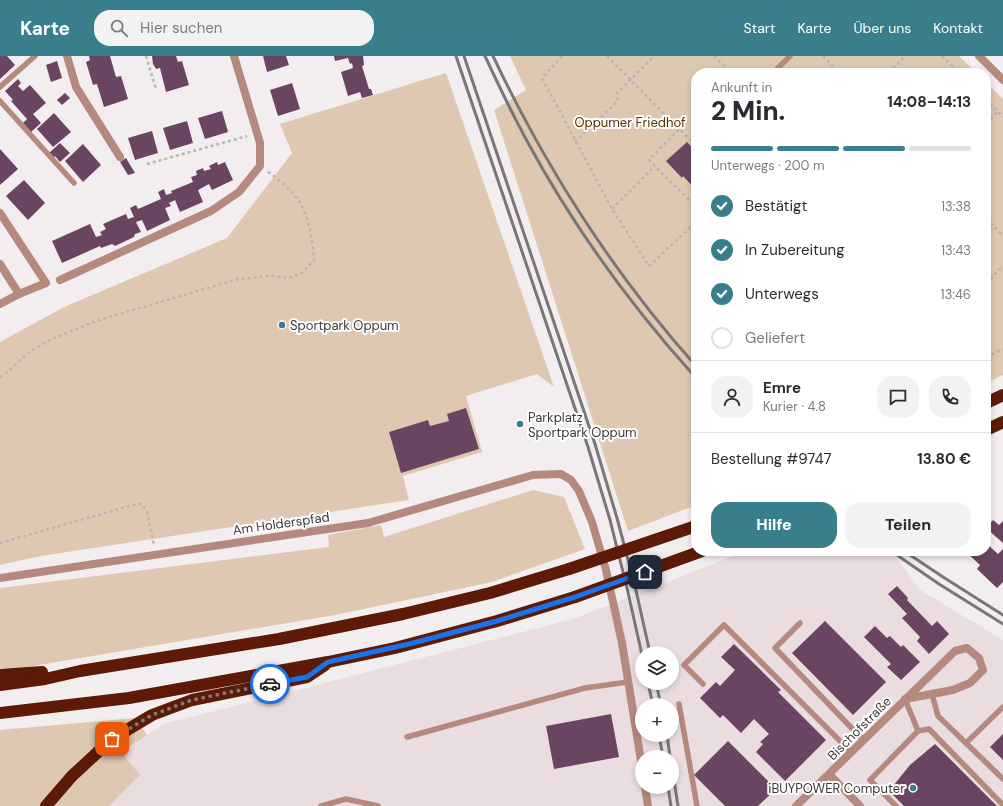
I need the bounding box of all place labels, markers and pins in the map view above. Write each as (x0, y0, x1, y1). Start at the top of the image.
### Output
place label: Sportpark Oppum (290, 317, 399, 334)
marker: Sportpark Oppum (277, 320, 287, 330)
place label: Parkplatz Sportpark Oppum (528, 409, 637, 441)
marker: Parkplatz Sportpark Oppum (515, 419, 525, 429)
pin (628, 555, 662, 589)
pin (95, 722, 129, 756)
place label: iBUYPOWER Computer (768, 780, 905, 797)
marker: iBUYPOWER Computer (908, 783, 918, 793)

